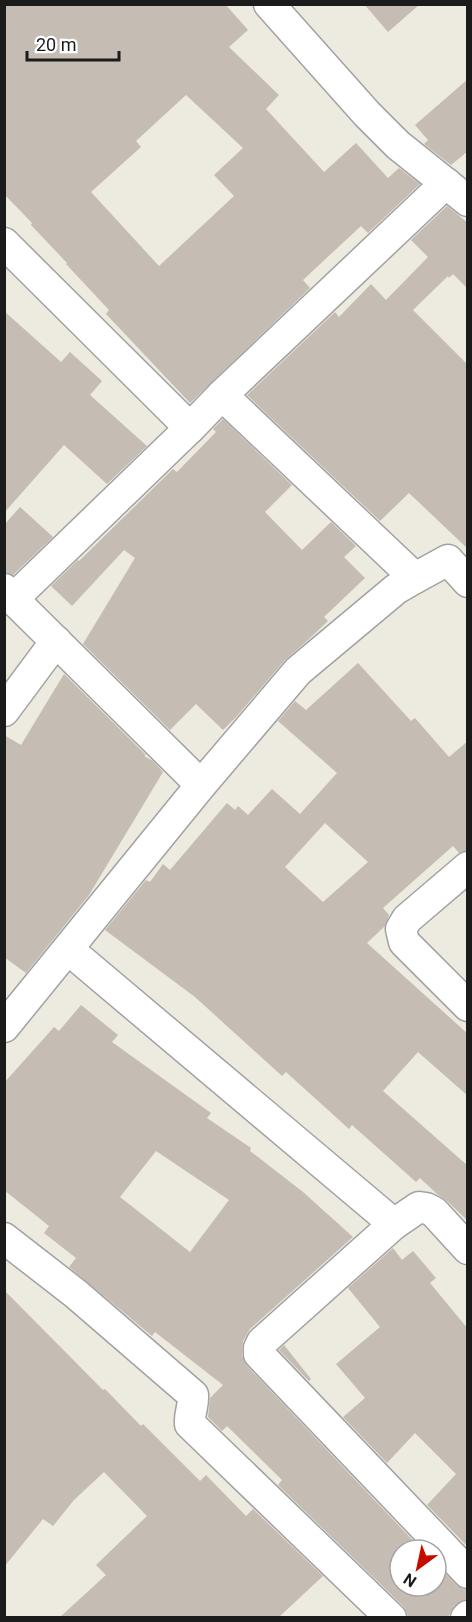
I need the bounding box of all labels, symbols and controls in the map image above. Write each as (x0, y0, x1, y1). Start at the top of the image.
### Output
scale bar (27, 24, 118, 62)
text: 20 m (36, 34, 76, 55)
north arrow (388, 1538, 448, 1598)
text: N (400, 1569, 420, 1591)

